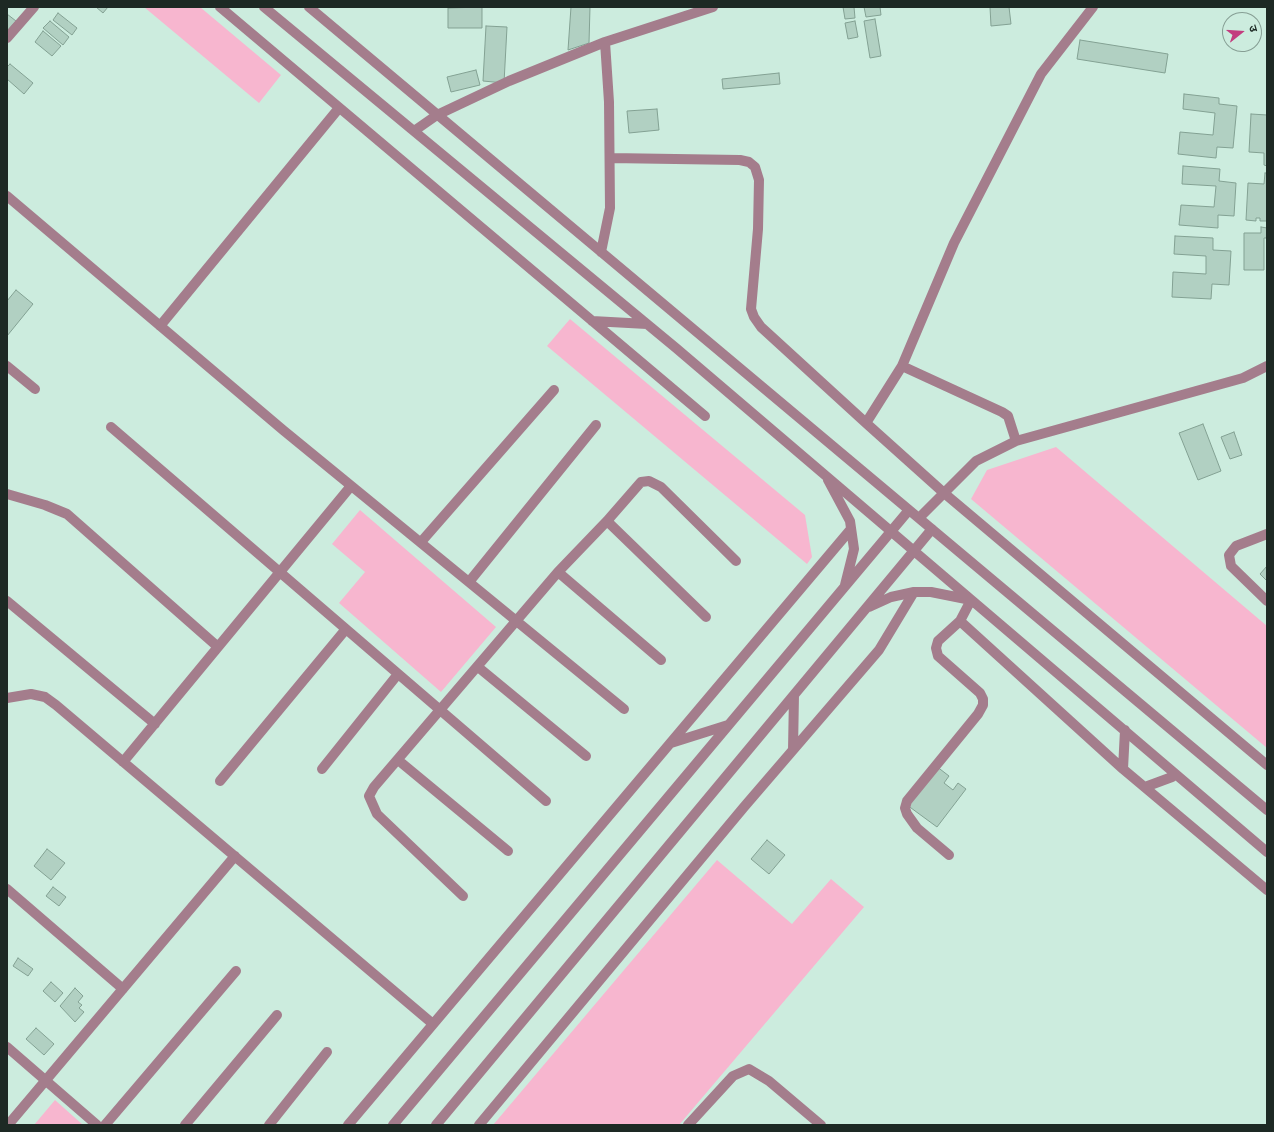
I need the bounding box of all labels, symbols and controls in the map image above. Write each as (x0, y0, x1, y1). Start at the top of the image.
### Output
north arrow (1222, 12, 1262, 52)
text: उ (1246, 24, 1260, 34)

